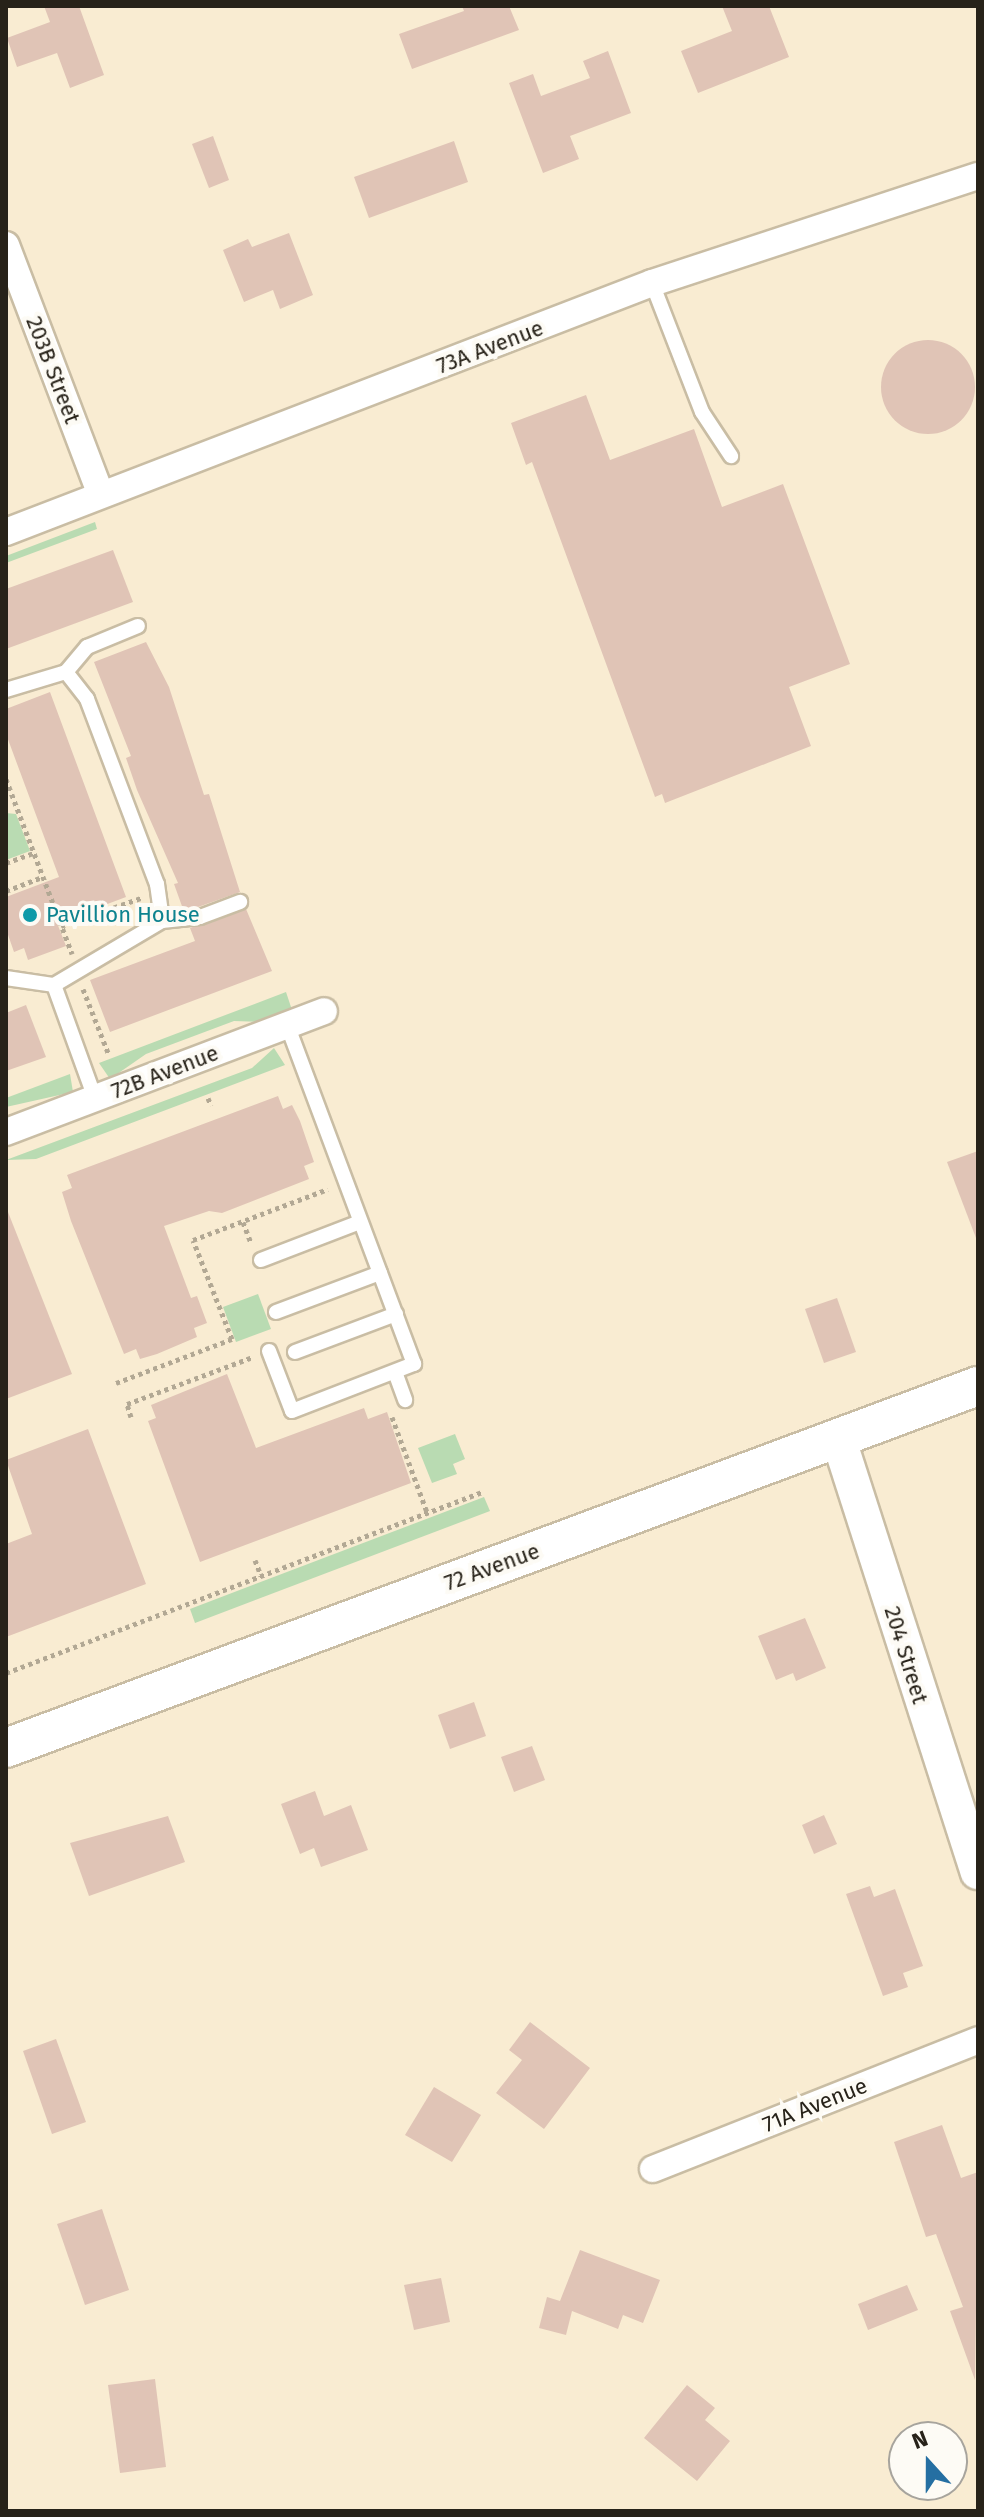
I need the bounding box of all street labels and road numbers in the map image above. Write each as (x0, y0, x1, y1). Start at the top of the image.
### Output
street label: 203B Street (20, 313, 86, 427)
street label: 73A Avenue (433, 315, 547, 379)
street label: 72B Avenue (108, 1040, 222, 1104)
street label: 72 Avenue (441, 1538, 543, 1596)
street label: 204 Street (879, 1603, 933, 1707)
street label: 71A Avenue (759, 2072, 871, 2138)

